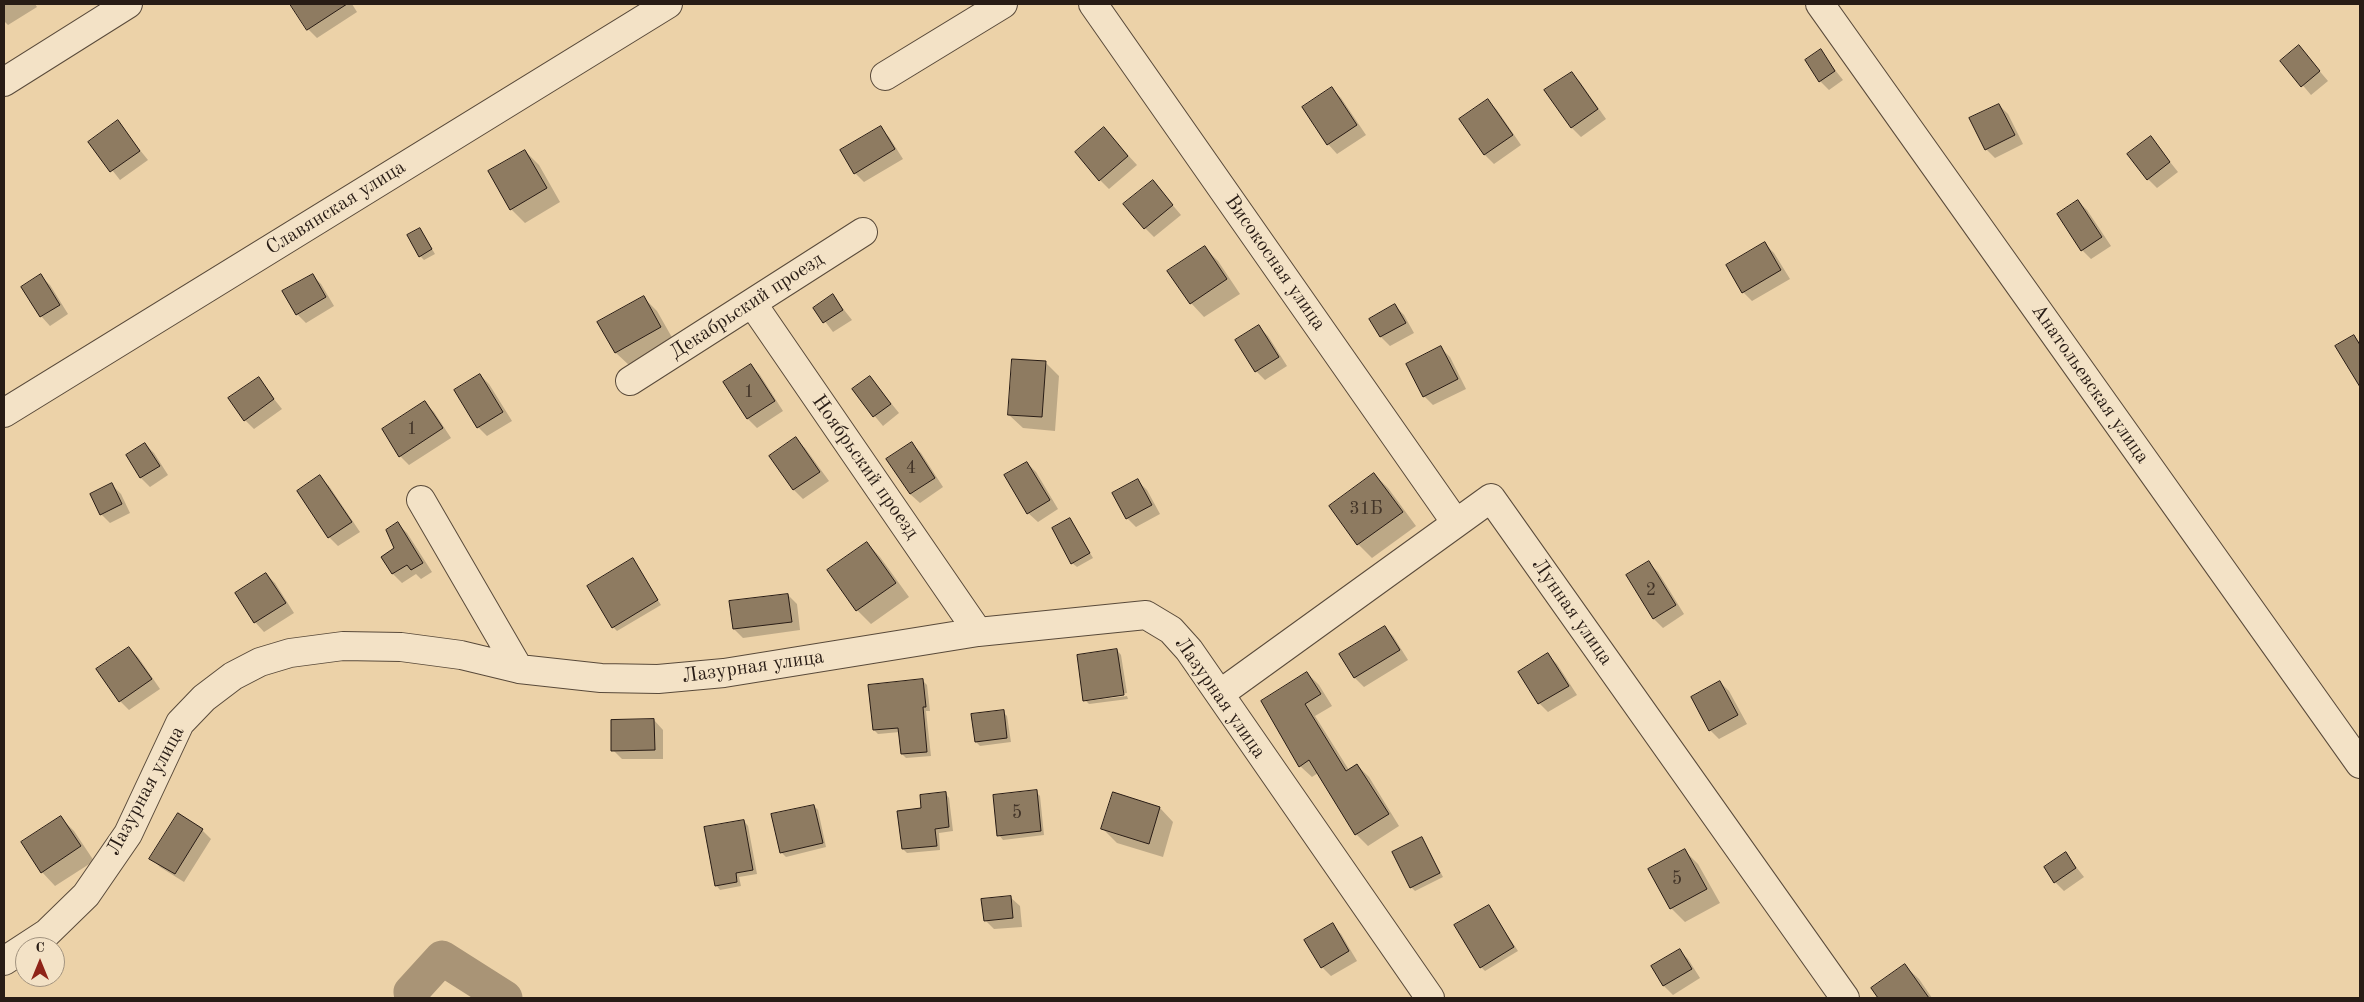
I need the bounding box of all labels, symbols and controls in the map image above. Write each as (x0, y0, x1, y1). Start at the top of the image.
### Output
street label: Славянская улица (262, 155, 410, 261)
street label: Високосная улица (1219, 191, 1331, 335)
street label: Декабрьский проезд (666, 247, 828, 365)
street label: Анатольевская улица (2026, 300, 2154, 468)
house number: 1 (744, 381, 754, 403)
street label: Ноябрьский проезд (806, 390, 924, 544)
house number: 1 (407, 418, 417, 440)
house number: 4 (906, 457, 916, 479)
house number: 31Б (1349, 498, 1383, 520)
street label: Лунная улица (1526, 554, 1618, 670)
house number: 2 (1646, 579, 1656, 601)
street label: Лазурная улица (1169, 633, 1271, 763)
street label: Лазурная улица (680, 645, 826, 689)
street label: Лазурная улица (102, 722, 190, 860)
house number: 5 (1012, 802, 1022, 824)
house number: 5 (1672, 868, 1682, 890)
north arrow (15, 937, 65, 987)
text: С (35, 941, 45, 955)

